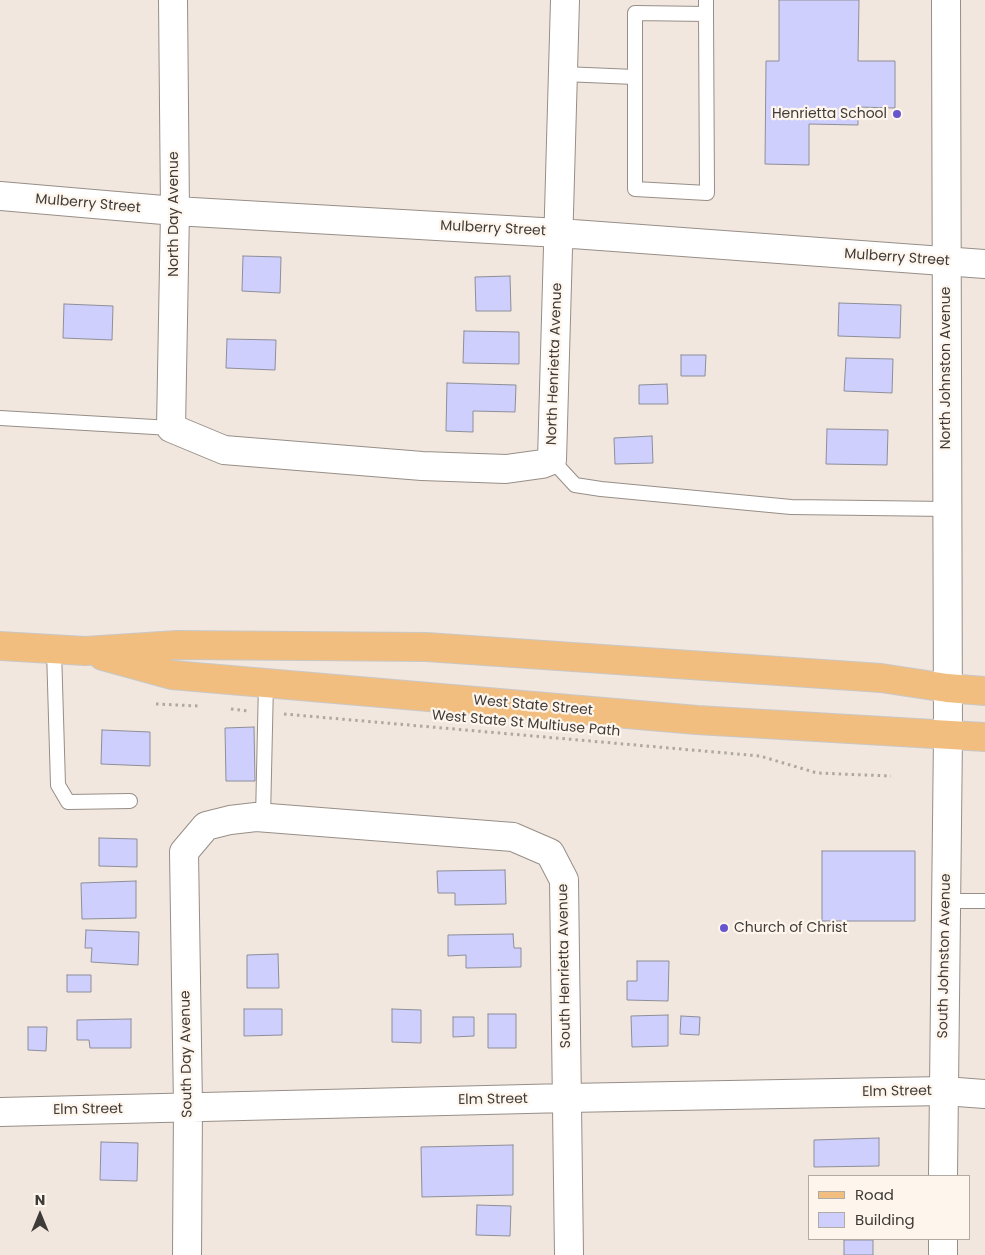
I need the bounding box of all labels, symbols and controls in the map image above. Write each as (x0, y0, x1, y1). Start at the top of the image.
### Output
place label: Henrietta School (772, 106, 887, 122)
marker: Henrietta School (891, 108, 903, 120)
street label: North Day Avenue (166, 151, 182, 277)
street label: Mulberry Street (35, 191, 141, 217)
street label: Mulberry Street (440, 218, 546, 240)
street label: Mulberry Street (844, 246, 950, 270)
street label: North Henrietta Avenue (544, 283, 566, 445)
street label: North Johnston Avenue (938, 287, 954, 449)
street label: West State Street (473, 692, 593, 720)
street label: West State St Multiuse Path (431, 707, 621, 741)
street label: South Johnston Avenue (935, 873, 955, 1039)
street label: South Henrietta Avenue (555, 884, 575, 1048)
place label: Church of Christ (734, 920, 847, 936)
marker: Church of Christ (718, 922, 730, 934)
street label: South Day Avenue (177, 990, 197, 1118)
street label: Elm Street (862, 1083, 932, 1101)
street label: Elm Street (458, 1091, 528, 1109)
street label: Elm Street (53, 1101, 123, 1119)
legend (808, 1175, 970, 1240)
text: Road (855, 1184, 894, 1205)
north arrow (15, 1190, 65, 1240)
text: N (35, 1190, 45, 1210)
text: Building (855, 1209, 915, 1230)

